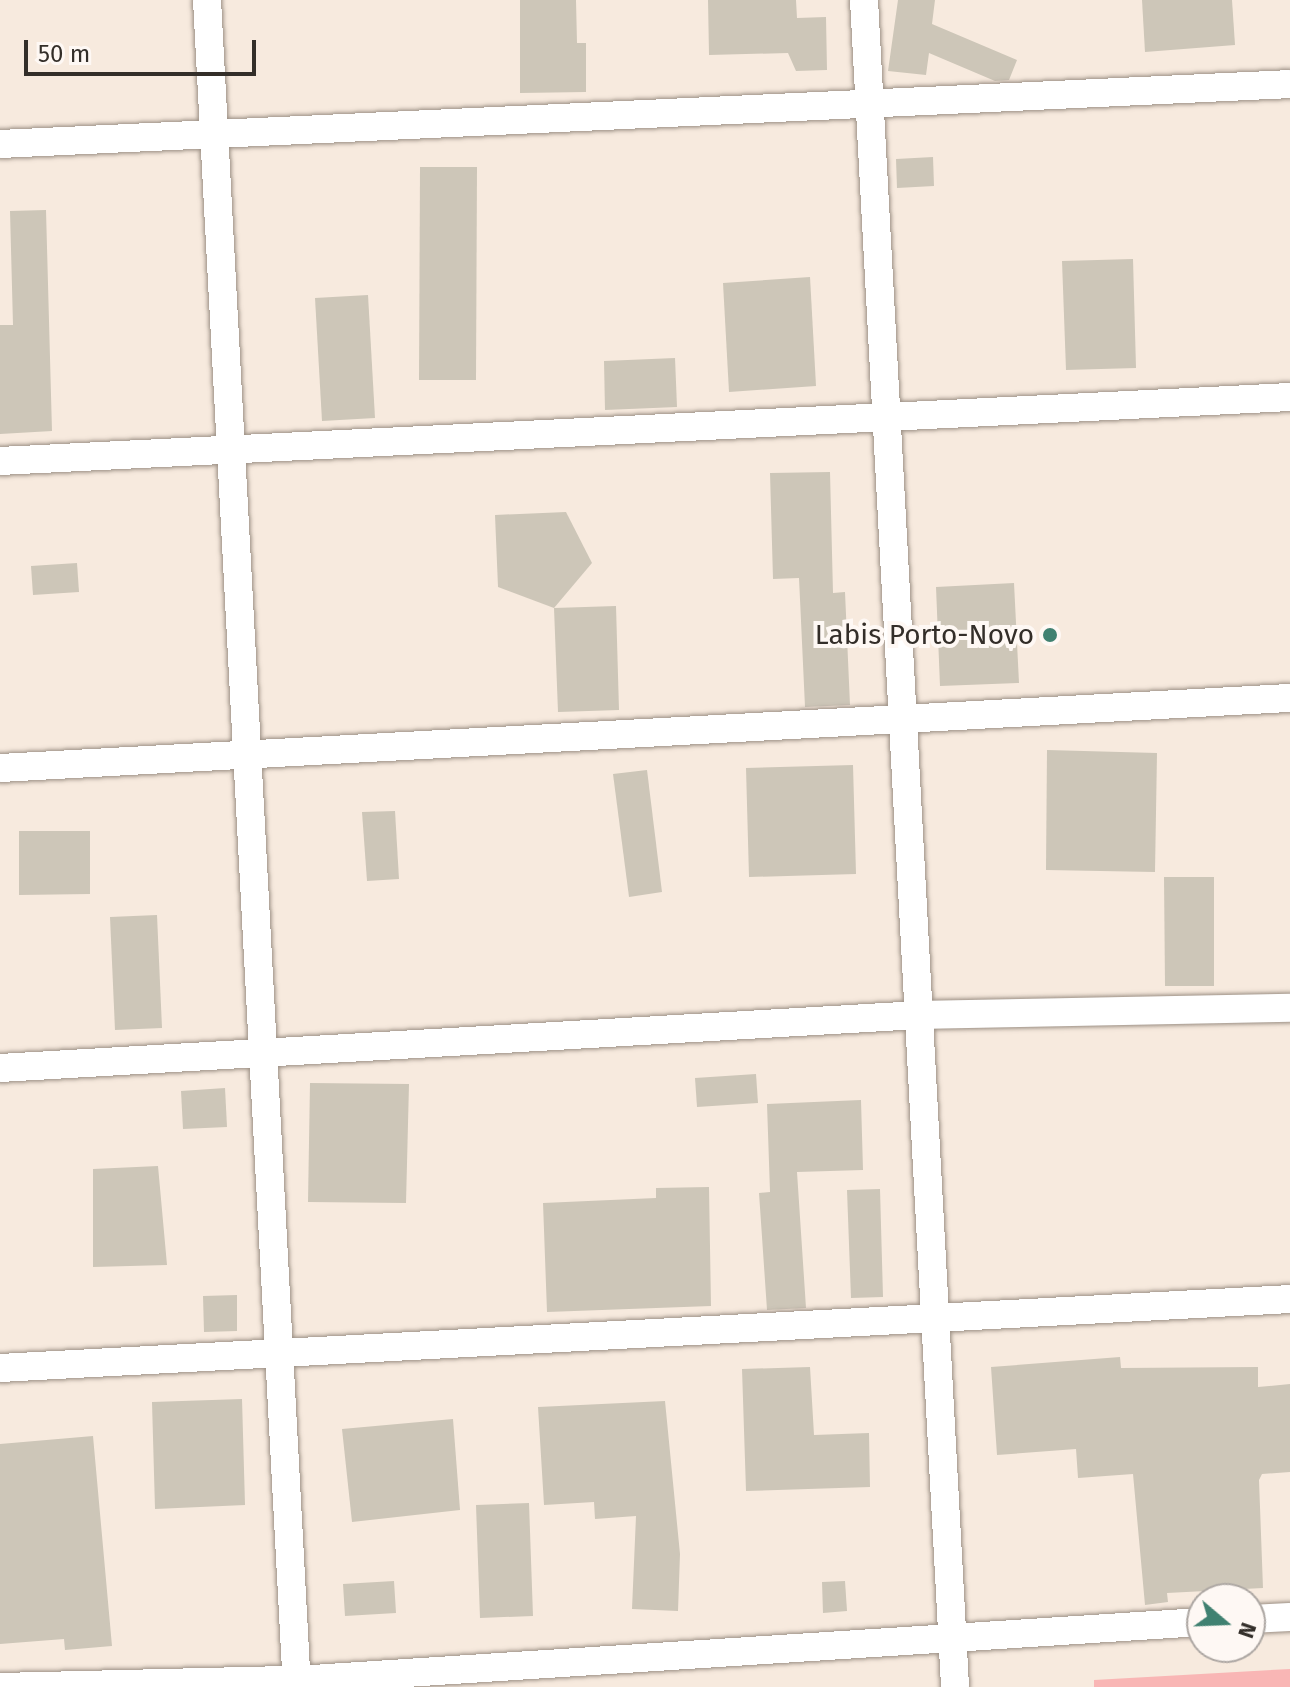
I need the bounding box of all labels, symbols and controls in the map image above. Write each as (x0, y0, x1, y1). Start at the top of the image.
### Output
scale bar (28, 24, 260, 74)
text: 50 m (38, 40, 90, 68)
place label: Labis Porto-Novo (815, 618, 1034, 652)
marker: Labis Porto-Novo (1041, 626, 1059, 644)
north arrow (1186, 1583, 1266, 1663)
text: N (1232, 1619, 1262, 1642)

